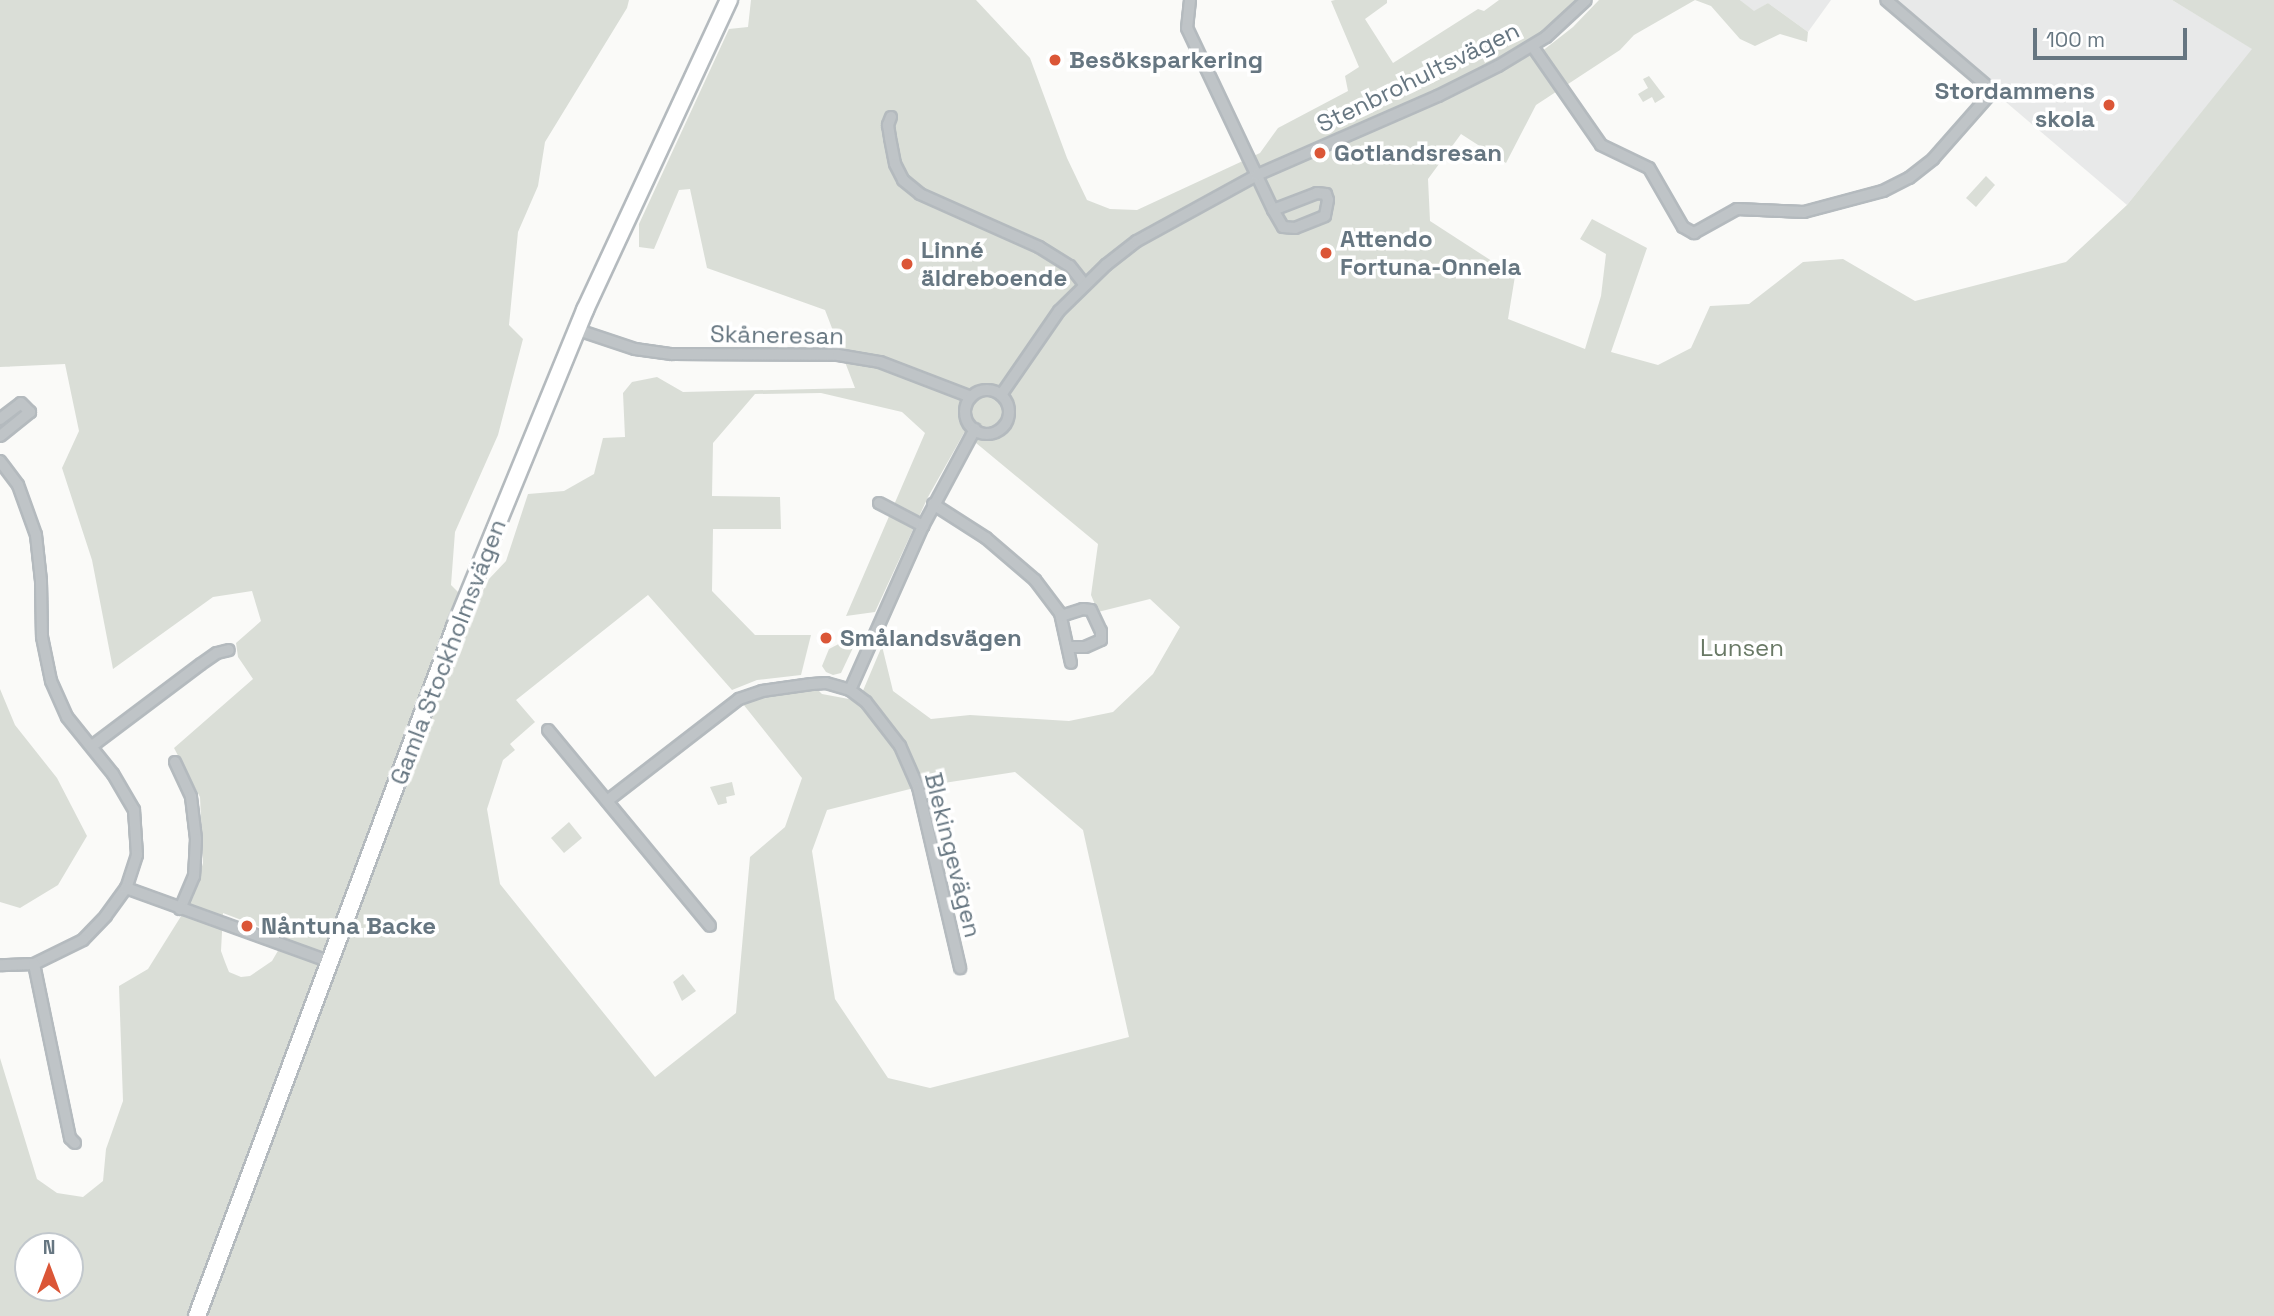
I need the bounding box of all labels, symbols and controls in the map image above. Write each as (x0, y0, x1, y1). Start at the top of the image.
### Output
scale bar (2036, 14, 2190, 58)
street label: Stenbrohultsvägen (1312, 15, 1524, 139)
text: 100 m (2046, 26, 2105, 53)
place label: Besöksparkering (1069, 46, 1263, 74)
marker: Besöksparkering (1047, 52, 1063, 68)
place label: Stordammens skola (1935, 77, 2095, 133)
marker: Stordammens skola (2101, 97, 2117, 113)
place label: Gotlandsresan (1334, 139, 1502, 167)
marker: Gotlandsresan (1312, 145, 1328, 161)
place label: Attendo Fortuna-Onnela (1340, 225, 1521, 281)
place label: Linné äldreboende (921, 236, 1067, 292)
marker: Attendo Fortuna-Onnela (1318, 245, 1334, 261)
marker: Linné äldreboende (899, 256, 915, 272)
street label: Skåneresan (710, 319, 844, 351)
street label: Gamla Stockholmsvägen (384, 515, 512, 789)
place label: Smålandsvägen (840, 624, 1022, 652)
marker: Smålandsvägen (818, 630, 834, 646)
park label: Lunsen (1700, 634, 1784, 662)
street label: Blekingevägen (919, 770, 987, 940)
place label: Nåntuna Backe (261, 912, 436, 940)
marker: Nåntuna Backe (239, 918, 255, 934)
north arrow (14, 1232, 84, 1302)
text: N (43, 1235, 55, 1260)

